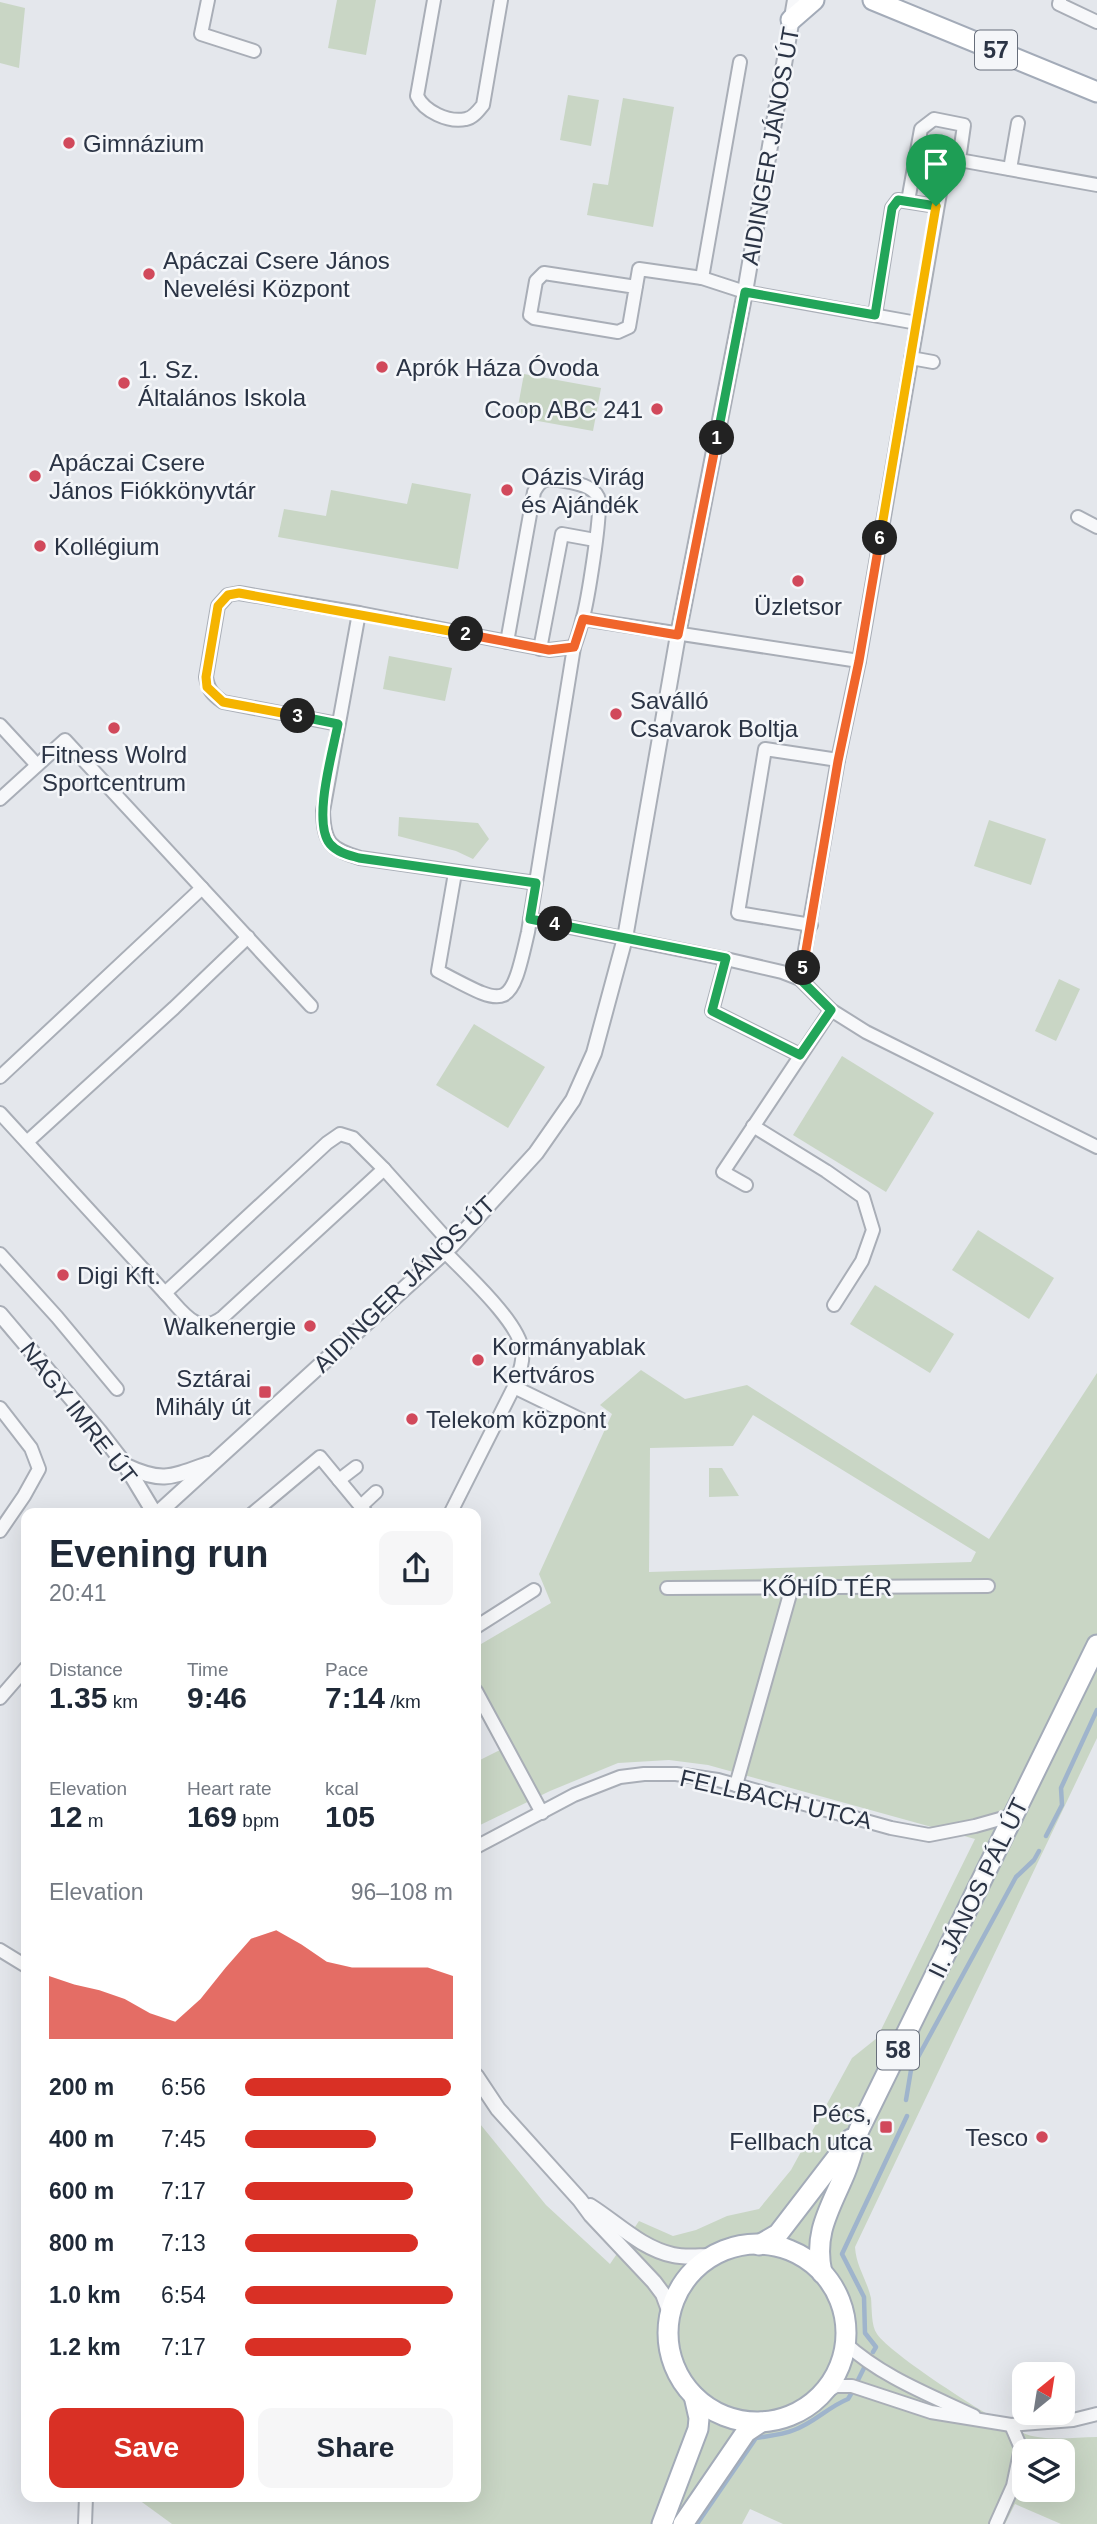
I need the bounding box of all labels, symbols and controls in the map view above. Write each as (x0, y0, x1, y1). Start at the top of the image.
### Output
street label: AIDINGER JÁNOS ÚT (736, 24, 804, 267)
road number: 57 (975, 31, 1017, 70)
place label: Gimnázium (83, 130, 204, 157)
pin (906, 134, 966, 206)
marker: Gimnázium (61, 135, 77, 151)
icon: arrive (917, 145, 955, 183)
place label: Apáczai Csere János Nevelési Központ (163, 247, 390, 302)
marker: Apáczai Csere János Nevelési Központ (141, 266, 157, 282)
place label: Aprók Háza Óvoda (396, 354, 599, 381)
place label: 1. Sz. Általános Iskola (138, 356, 307, 411)
marker: Aprók Háza Óvoda (374, 359, 390, 375)
marker: 1. Sz. Általános Iskola (116, 375, 132, 391)
place label: Coop ABC 241 (484, 396, 643, 423)
marker: Coop ABC 241 (649, 401, 665, 417)
pin: 1 (700, 420, 734, 456)
text: 1 (711, 427, 722, 448)
place label: Apáczai Csere János Fiókkönyvtár (49, 449, 256, 504)
place label: Oázis Virág és Ajándék (521, 463, 645, 518)
marker: Apáczai Csere János Fiókkönyvtár (27, 468, 43, 484)
marker: Oázis Virág és Ajándék (499, 482, 515, 498)
pin: 6 (862, 520, 898, 556)
text: 6 (874, 527, 885, 548)
place label: Kollégium (54, 533, 159, 560)
marker: Kollégium (32, 538, 48, 554)
marker: Üzletsor (790, 573, 806, 589)
place label: Üzletsor (754, 593, 842, 620)
pin: 2 (448, 616, 484, 652)
text: 2 (460, 623, 471, 644)
place label: Saválló Csavarok Boltja (630, 687, 799, 742)
pin: 3 (280, 698, 316, 734)
text: 3 (292, 705, 303, 726)
marker: Saválló Csavarok Boltja (608, 706, 624, 722)
marker: Fitness Wolrd Sportcentrum (106, 720, 122, 736)
place label: Fitness Wolrd Sportcentrum (41, 741, 187, 796)
pin: 4 (538, 906, 572, 942)
text: 4 (549, 913, 560, 934)
pin: 5 (786, 950, 820, 986)
text: 5 (797, 957, 808, 978)
street label: AIDINGER JÁNOS ÚT (308, 1190, 500, 1378)
place label: Digi Kft. (77, 1262, 161, 1289)
marker: Digi Kft. (55, 1267, 71, 1283)
place label: Walkenergie (163, 1313, 296, 1340)
marker: Walkenergie (302, 1318, 318, 1334)
place label: Kormányablak Kertváros (492, 1333, 646, 1388)
street label: NAGY IMRE ÚT (15, 1337, 143, 1490)
marker: Kormányablak Kertváros (470, 1352, 486, 1368)
place label: Sztárai Mihály út (155, 1365, 251, 1420)
marker: Sztárai Mihály út (257, 1384, 273, 1400)
place label: Telekom központ (426, 1406, 606, 1433)
marker: Telekom központ (404, 1411, 420, 1427)
button: share (379, 1531, 453, 1605)
text: Evening run (49, 1533, 269, 1575)
street label: KŐHÍD TÉR (762, 1574, 892, 1601)
text: 20:41 (49, 1580, 107, 1606)
text: Distance (49, 1659, 123, 1680)
text: Time (187, 1659, 229, 1680)
text: Pace (325, 1659, 368, 1680)
text: 1.35 (49, 1681, 107, 1714)
text: 9:46 (187, 1681, 247, 1714)
text: 7:14 (325, 1681, 385, 1714)
text: km (107, 1691, 138, 1712)
text: /km (385, 1691, 421, 1712)
street label: FELLBACH UTCA (677, 1764, 875, 1834)
text: Elevation (49, 1778, 127, 1799)
text: Heart rate (187, 1778, 271, 1799)
text: kcal (325, 1778, 359, 1799)
street label: II. JÁNOS PÁL ÚT (923, 1793, 1033, 1982)
text: 12 (49, 1800, 82, 1833)
text: 169 (187, 1800, 237, 1833)
text: 105 (325, 1800, 375, 1833)
text: m (82, 1810, 103, 1831)
text: bpm (237, 1810, 279, 1831)
text: Elevation (49, 1879, 144, 1905)
text: 96–108 m (351, 1879, 453, 1905)
road number: 58 (877, 2030, 919, 2070)
text: 200 m (49, 2074, 114, 2100)
text: 6:56 (161, 2074, 206, 2100)
place label: Pécs, Fellbach utca (729, 2100, 873, 2155)
marker: Pécs, Fellbach utca (878, 2119, 894, 2135)
place label: Tesco (965, 2124, 1028, 2151)
text: 400 m (49, 2126, 114, 2152)
text: 7:45 (161, 2126, 206, 2152)
marker: Tesco (1034, 2129, 1050, 2145)
text: 600 m (49, 2178, 114, 2204)
text: 7:17 (161, 2178, 206, 2204)
text: 800 m (49, 2230, 114, 2256)
text: 7:13 (161, 2230, 206, 2256)
text: 1.0 km (49, 2282, 121, 2308)
text: 6:54 (161, 2282, 206, 2308)
text: 1.2 km (49, 2334, 121, 2360)
text: 7:17 (161, 2334, 206, 2360)
north arrow (1012, 2362, 1074, 2426)
map controls (1012, 2362, 1075, 2502)
button: Save (49, 2408, 244, 2488)
button: Share (258, 2408, 453, 2488)
button: layers (1012, 2439, 1075, 2502)

